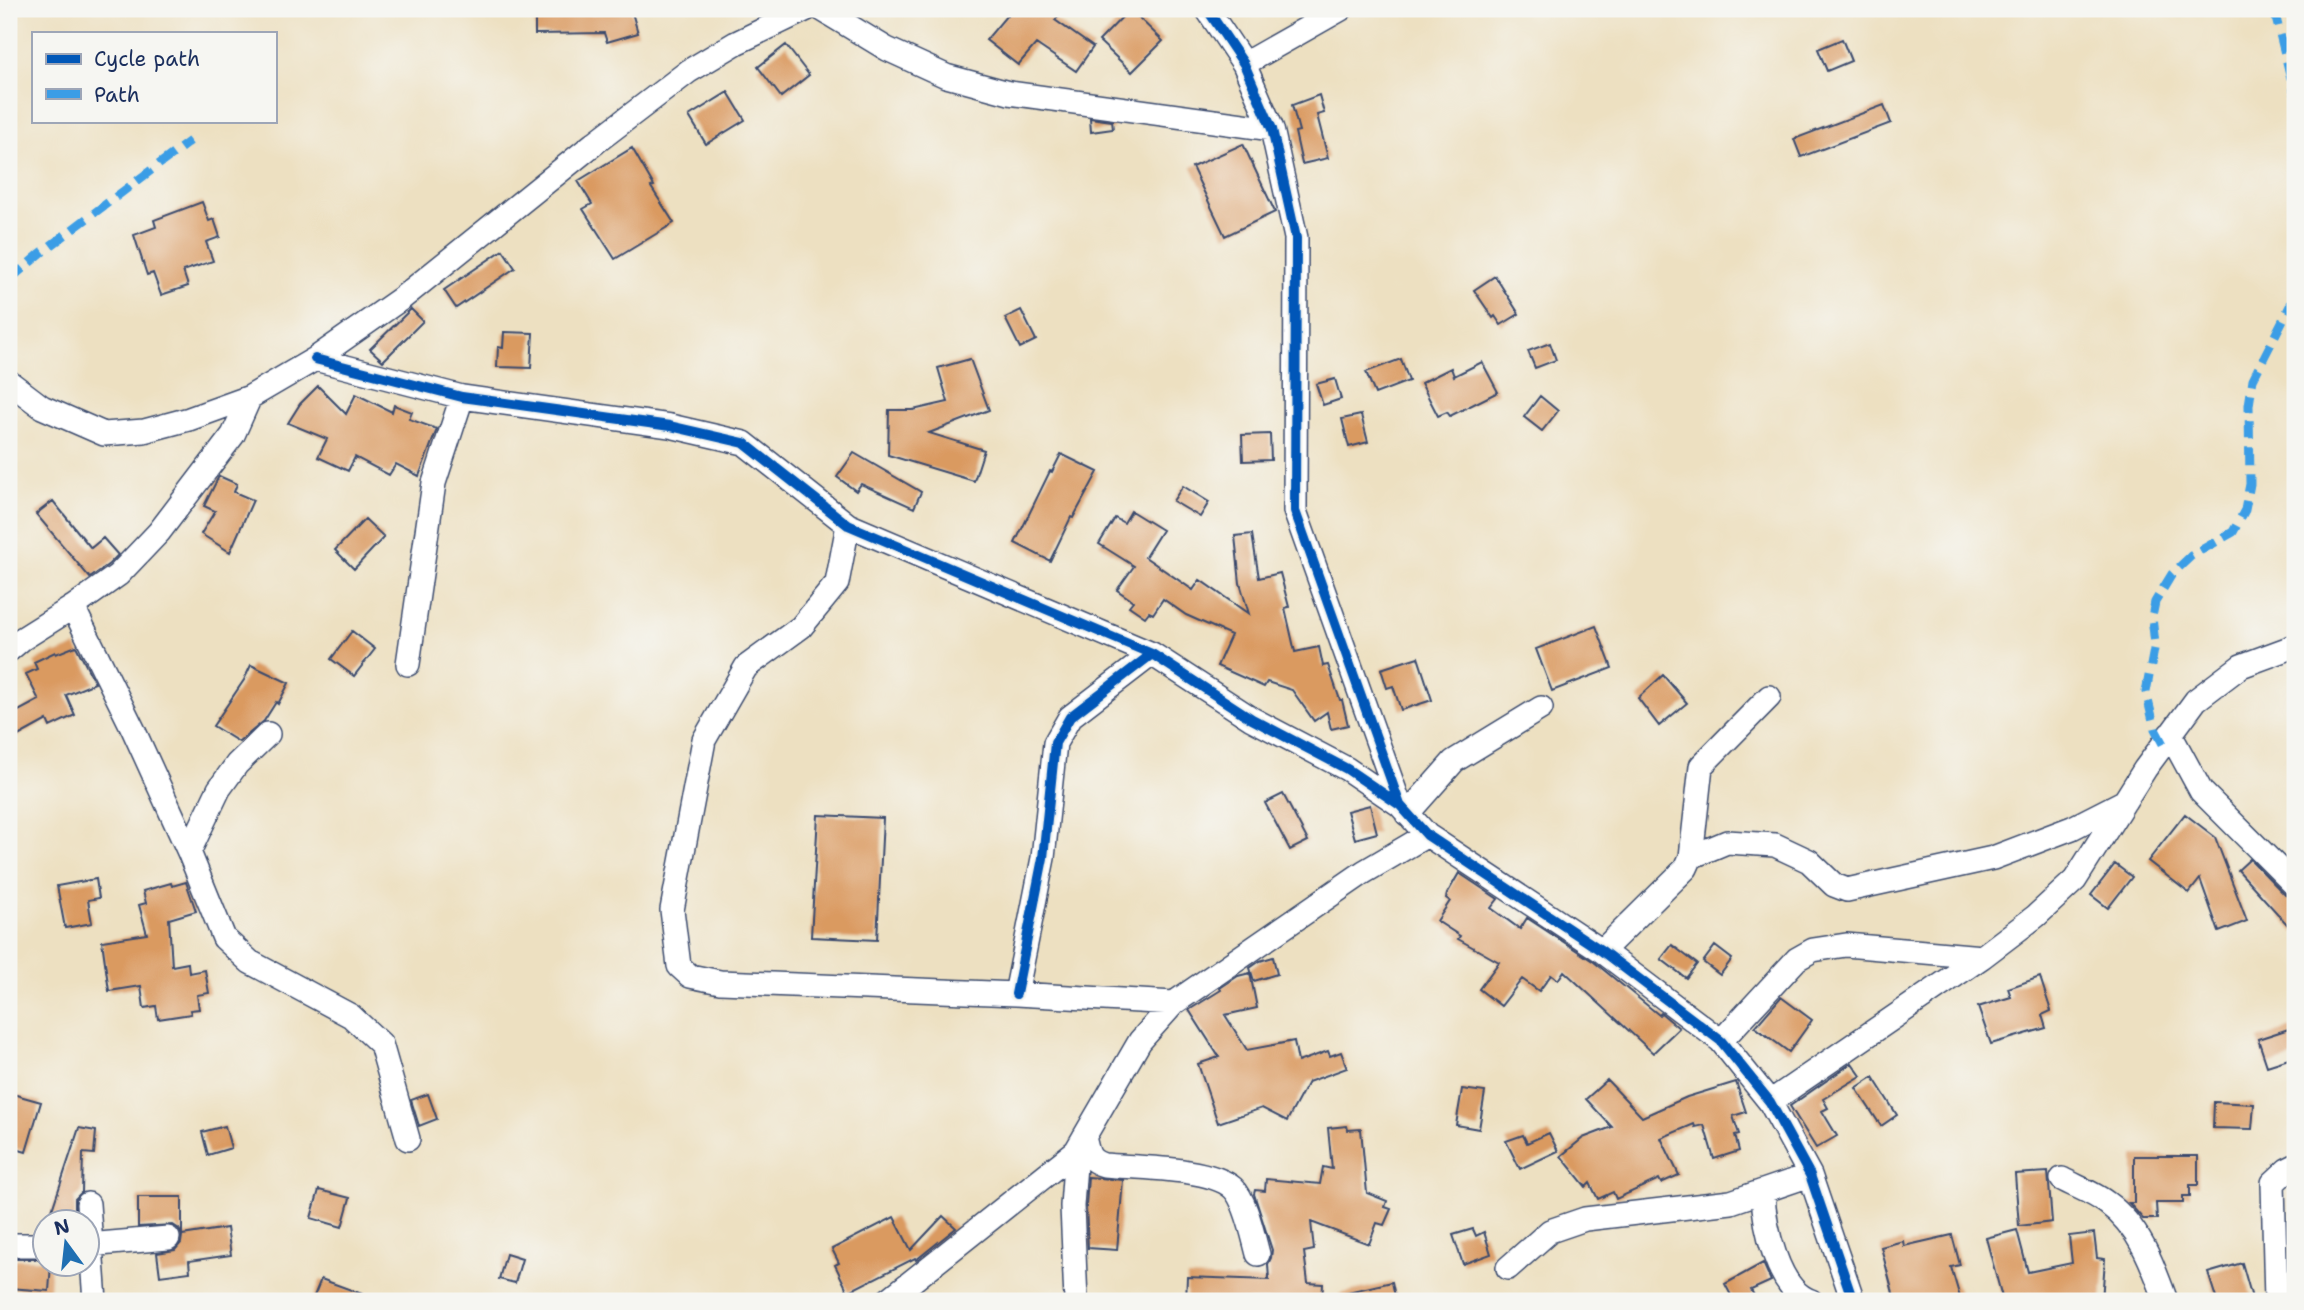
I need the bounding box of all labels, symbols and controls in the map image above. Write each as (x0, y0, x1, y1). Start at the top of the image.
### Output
legend (32, 32, 276, 122)
text: Cycle path (94, 45, 200, 73)
text: Path (94, 81, 140, 109)
north arrow (32, 1208, 102, 1278)
text: N (51, 1213, 72, 1241)

